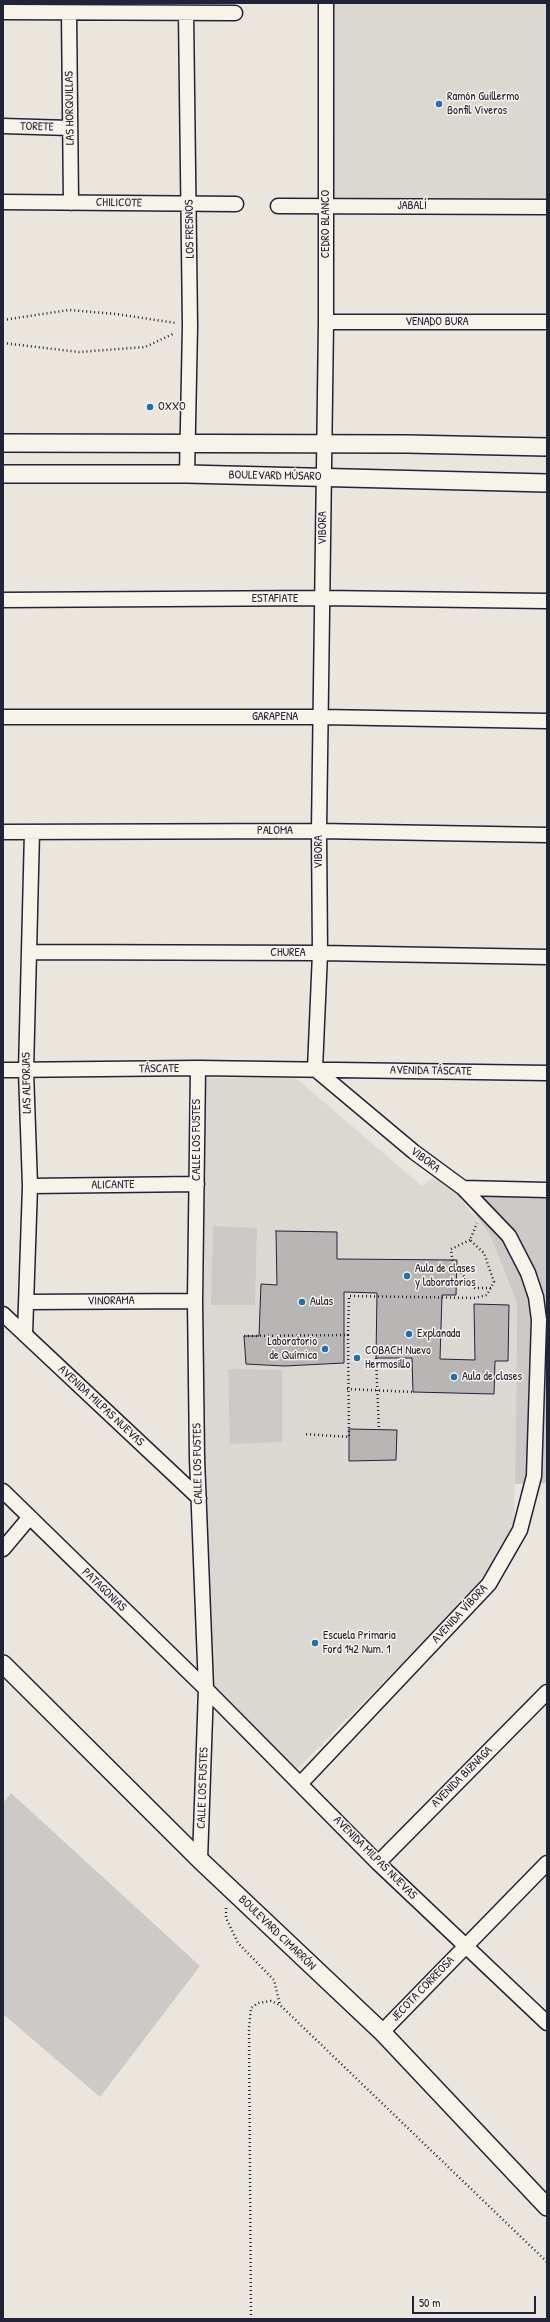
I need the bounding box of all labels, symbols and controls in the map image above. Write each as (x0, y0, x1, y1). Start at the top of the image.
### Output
street label: LAS HORQUILLAS (62, 71, 78, 145)
place label: Ramón Guillermo Bonfil Viveros (447, 90, 519, 118)
marker: Ramón Guillermo Bonfil Viveros (434, 99, 444, 109)
street label: TORETE (20, 120, 54, 134)
street label: CEDRO BLANCO (319, 190, 333, 258)
street label: CHILICOTE (96, 195, 142, 211)
street label: JABALÍ (397, 199, 427, 213)
street label: LOS FRESNOS (182, 200, 198, 258)
street label: VENADO BURA (405, 315, 469, 329)
place label: OXXO (158, 400, 186, 414)
marker: OXXO (145, 402, 155, 412)
street label: BOULEVARD MÚSARO (228, 468, 322, 484)
street label: VIBORA (316, 511, 330, 545)
street label: ESTAFIATE (252, 592, 298, 606)
street label: GARAPENA (252, 710, 298, 724)
street label: PALOMA (257, 824, 293, 838)
street label: VIBORA (312, 835, 326, 869)
street label: CHUREA (270, 946, 306, 960)
street label: LAS ALFORJAS (19, 1052, 35, 1114)
street label: TÁSCATE (139, 1061, 179, 1077)
street label: AVENIDA TÁSCATE (390, 1063, 472, 1079)
street label: CALLE LOS FUSTES (190, 1099, 204, 1181)
street label: VIBORA (407, 1144, 443, 1176)
street label: ALICANTE (91, 1177, 135, 1193)
place label: Aula de clases y laboratorios (415, 1262, 476, 1290)
marker: Aula de clases y laboratorios (402, 1271, 412, 1281)
street label: VINORAMA (87, 1293, 135, 1309)
place label: Aulas (310, 1295, 333, 1309)
marker: Aulas (297, 1297, 307, 1307)
place label: Explanada (417, 1327, 460, 1341)
marker: Explanada (404, 1329, 414, 1339)
place label: Laboratorio de Química (268, 1335, 317, 1363)
marker: Laboratorio de Química (320, 1344, 330, 1354)
place label: COBACH Nuevo Hermosillo (365, 1344, 431, 1372)
marker: COBACH Nuevo Hermosillo (352, 1353, 362, 1363)
street label: AVENIDA MILPAS NUEVAS (55, 1362, 147, 1450)
place label: Aula de clases (462, 1370, 522, 1384)
marker: Aula de clases (449, 1372, 459, 1382)
street label: CALLE LOS FUSTES (190, 1423, 206, 1505)
street label: PATAGONIAS (79, 1565, 129, 1615)
street label: AVENIDA VÍBORA (429, 1582, 491, 1646)
place label: Escuela Primaria Ford 142 Num. 1 (323, 1629, 396, 1657)
marker: Escuela Primaria Ford 142 Num. 1 (310, 1638, 320, 1648)
street label: AVENIDA BIZNAGA (429, 1744, 495, 1810)
street label: CALLE LOS FUSTES (194, 1747, 212, 1829)
street label: AVENIDA MILPAS NUEVAS (330, 1813, 420, 1903)
street label: BOULEVARD CIMARRÓN (235, 1892, 319, 1974)
street label: JECOTA CORREOSA (388, 1954, 458, 2024)
scale bar (414, 2288, 538, 2314)
text: 50 m (419, 2294, 440, 2311)

